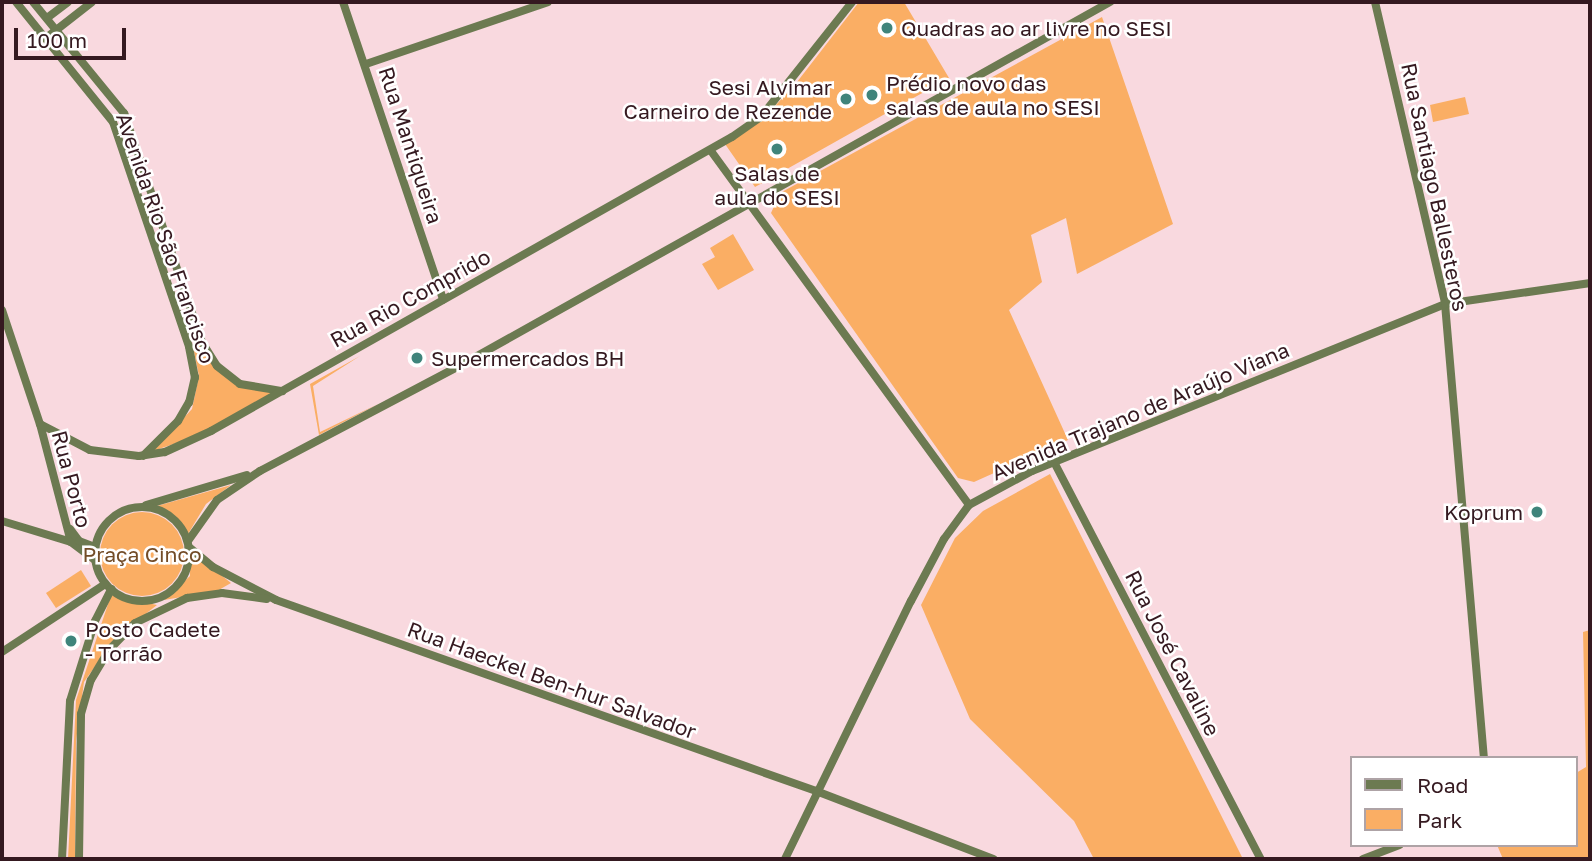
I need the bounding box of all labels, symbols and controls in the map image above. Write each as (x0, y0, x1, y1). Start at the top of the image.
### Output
scale bar (18, 14, 130, 58)
place label: Quadras ao ar livre no SESI (901, 15, 1172, 41)
marker: Quadras ao ar livre no SESI (879, 20, 895, 36)
text: 100 m (27, 27, 87, 53)
street label: Rua Santiago Ballesteros (1396, 61, 1474, 313)
street label: Rua Mantiqueira (374, 63, 448, 227)
place label: Prédio novo das salas de aula no SESI (886, 70, 1100, 120)
place label: Sesi Alvimar Carneiro de Rezende (624, 74, 832, 124)
marker: Prédio novo das salas de aula no SESI (864, 87, 880, 103)
marker: Sesi Alvimar Carneiro de Rezende (838, 91, 854, 107)
street label: Avenida Rio São Francisco (111, 109, 221, 367)
marker: Salas de aula do SESI (769, 141, 785, 157)
place label: Salas de aula do SESI (714, 160, 840, 210)
street label: Rua Rio Comprido (326, 244, 494, 352)
street label: Avenida Trajano de Araújo Viana (987, 337, 1293, 485)
place label: Supermercados BH (431, 345, 624, 371)
marker: Supermercados BH (409, 350, 425, 366)
street label: Rua Porto (47, 428, 97, 530)
place label: Koprum (1444, 499, 1523, 525)
marker: Koprum (1529, 504, 1545, 520)
park label: Praça Cinco (82, 541, 202, 567)
street label: Rua José Cavaline (1120, 566, 1226, 740)
place label: Posto Cadete - Torrão (85, 616, 220, 666)
street label: Rua Haeckel Ben-hur Salvador (404, 616, 700, 744)
marker: Posto Cadete - Torrão (63, 633, 79, 649)
legend (1350, 756, 1578, 847)
text: Road (1417, 772, 1468, 798)
text: Park (1417, 807, 1462, 833)

